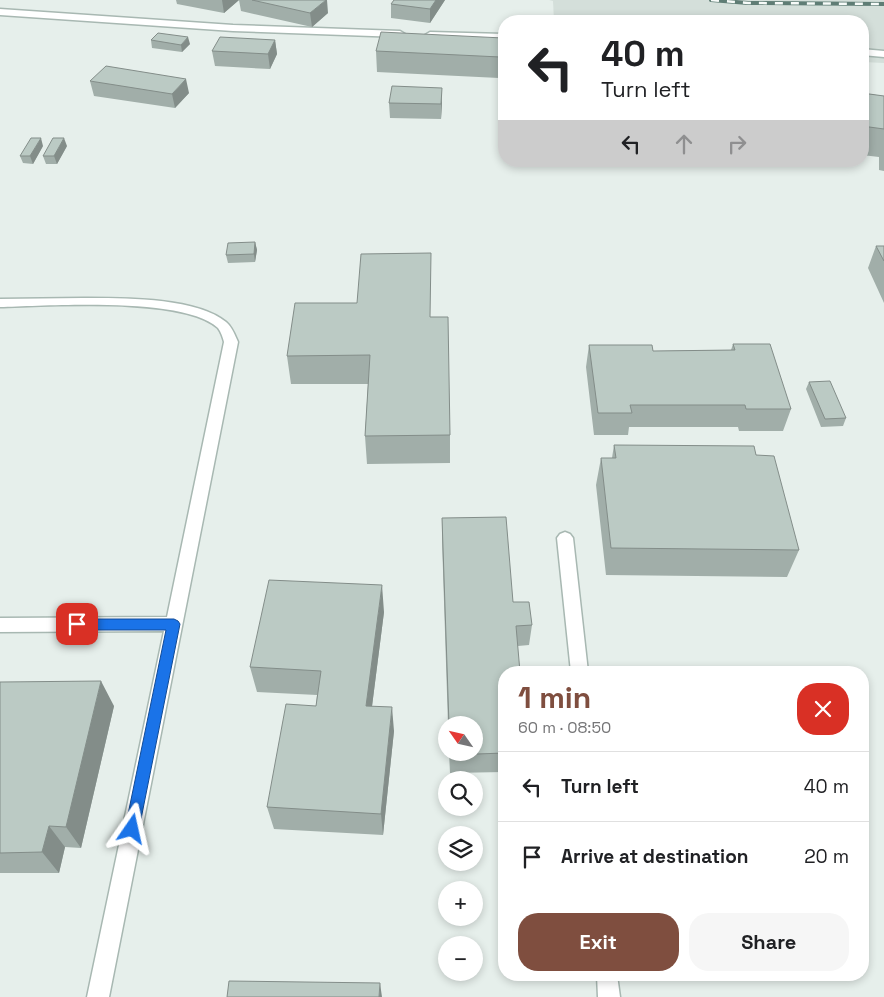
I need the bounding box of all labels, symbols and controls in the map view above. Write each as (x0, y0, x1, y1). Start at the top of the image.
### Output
text: 40 m (601, 32, 685, 76)
icon: left (518, 35, 583, 100)
text: Turn left (601, 75, 691, 103)
icon: left (617, 130, 645, 158)
icon: ahead (670, 130, 698, 158)
icon: right (723, 130, 751, 158)
pin (56, 603, 98, 645)
icon: arrive (63, 610, 91, 638)
text: 1 min (518, 678, 591, 717)
button: close (797, 683, 849, 735)
north arrow (438, 716, 482, 761)
map controls (438, 716, 483, 981)
text: 60 m · 08:50 (518, 717, 611, 738)
button: search (438, 771, 483, 816)
icon: left (518, 773, 546, 801)
text: Turn left (561, 774, 639, 799)
text: 40 m (804, 774, 849, 799)
position arrow (105, 802, 157, 854)
button: layers (438, 826, 483, 871)
icon: arrive (518, 843, 546, 871)
text: Arrive at destination (561, 844, 749, 869)
text: 20 m (804, 844, 849, 869)
button: + (438, 881, 483, 926)
button: Exit (518, 913, 679, 971)
button: Share (689, 913, 849, 971)
button: − (438, 936, 483, 981)

